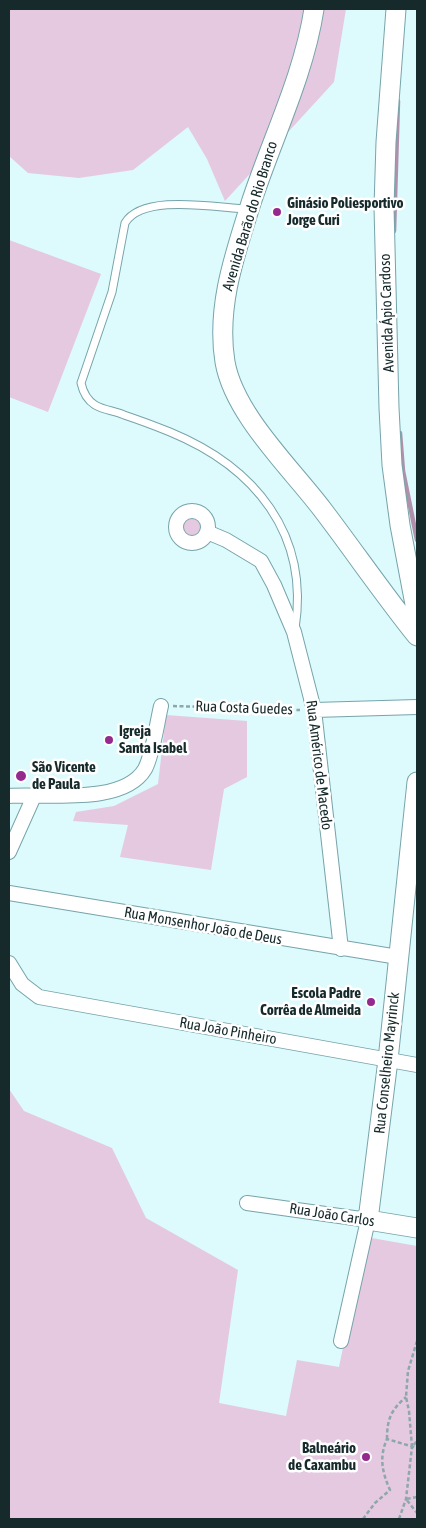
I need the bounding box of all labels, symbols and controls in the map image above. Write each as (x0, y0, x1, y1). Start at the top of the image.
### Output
street label: Avenida Barão do Rio Branco (219, 139, 281, 293)
place label: Ginásio Poliesportivo Jorge Curi (287, 194, 404, 229)
marker: Ginásio Poliesportivo Jorge Curi (271, 206, 283, 218)
street label: Avenida Ápio Cardoso (376, 253, 398, 373)
street label: Rua Costa Guedes (195, 697, 293, 719)
street label: Rua Américo de Macedo (302, 699, 336, 831)
place label: Igreja Santa Isabel (119, 722, 187, 757)
marker: Igreja Santa Isabel (103, 734, 115, 746)
place label: São Vicente de Paula (32, 758, 96, 793)
marker: São Vicente de Paula (14, 769, 28, 783)
street label: Rua Monsenhor João de Deus (123, 903, 283, 949)
place label: Escola Padre Corrêa de Almeida (260, 984, 361, 1019)
street label: Rua Conselheiro Mayrinck (371, 991, 403, 1135)
marker: Escola Padre Corrêa de Almeida (365, 996, 377, 1008)
street label: Rua João Pinheiro (178, 1014, 278, 1048)
street label: Rua João Carlos (288, 1199, 376, 1231)
place label: Balneário de Caxambu (288, 1439, 356, 1474)
marker: Balneário de Caxambu (360, 1451, 372, 1463)

